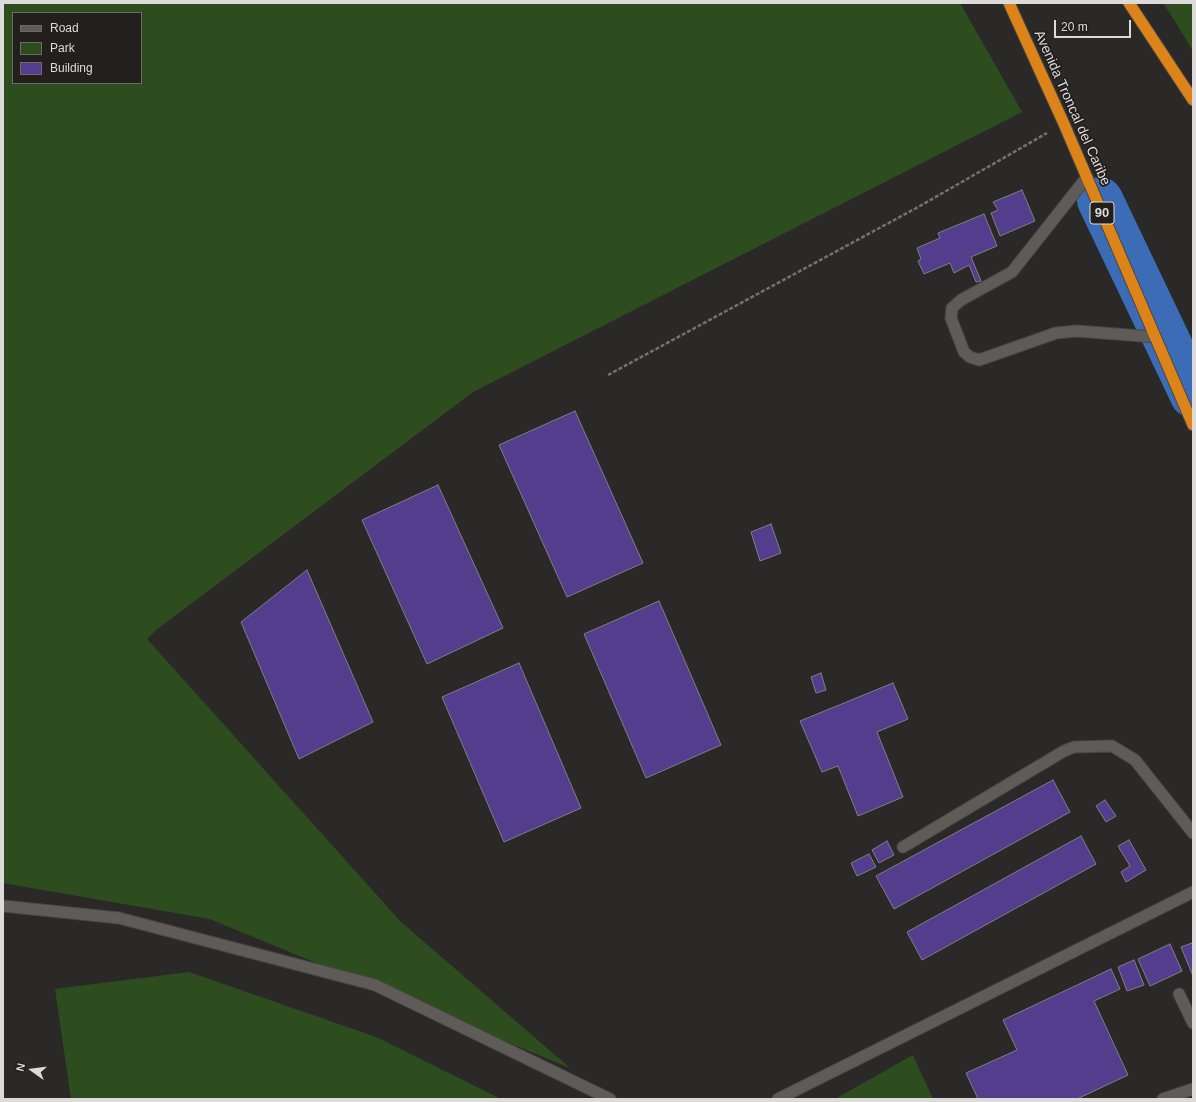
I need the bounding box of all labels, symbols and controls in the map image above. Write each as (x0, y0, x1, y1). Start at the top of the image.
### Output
legend (12, 12, 142, 84)
scale bar (1056, 12, 1133, 38)
text: 20 m (1061, 20, 1088, 34)
text: Road (50, 21, 79, 35)
street label: Avenida Troncal del Caribe (1030, 28, 1114, 188)
text: Park (50, 41, 75, 55)
text: Building (50, 61, 93, 75)
road number: 90 (1090, 202, 1114, 224)
north arrow (12, 1050, 52, 1090)
text: N (14, 1062, 27, 1072)

